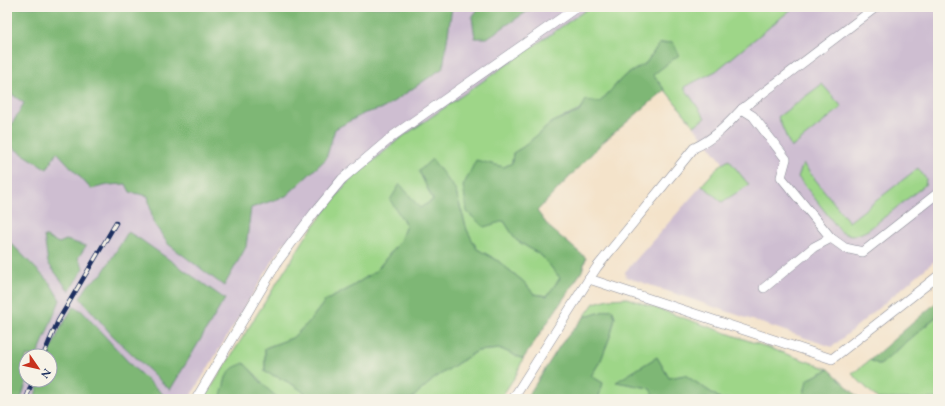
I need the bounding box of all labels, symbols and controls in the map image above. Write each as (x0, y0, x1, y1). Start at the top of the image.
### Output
north arrow (18, 348, 58, 388)
text: N (38, 366, 55, 381)

